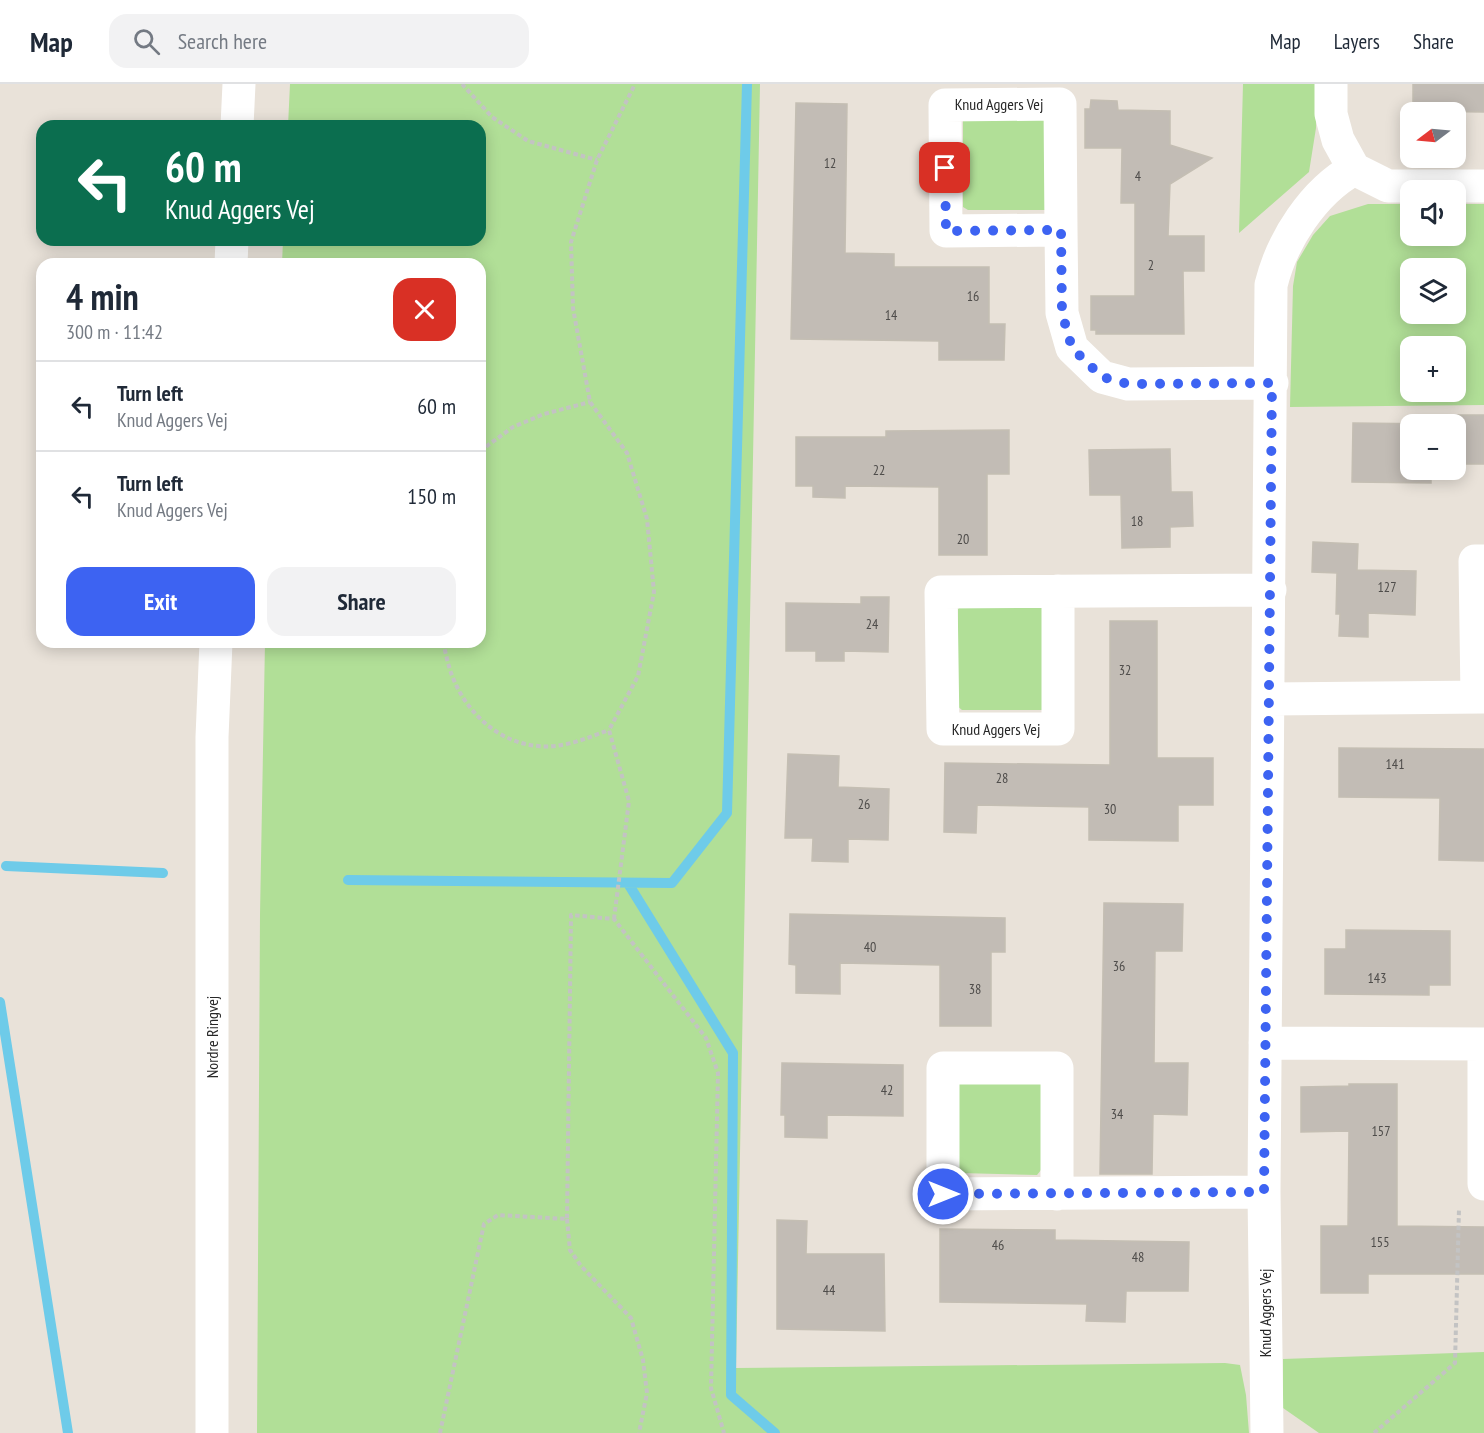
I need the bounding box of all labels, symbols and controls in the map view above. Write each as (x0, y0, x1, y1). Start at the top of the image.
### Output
search box (109, 14, 529, 68)
text: Map (30, 23, 73, 60)
icon: search (130, 25, 163, 58)
text: Search here (178, 27, 267, 55)
text: Map (1270, 28, 1301, 55)
text: Layers (1334, 28, 1380, 55)
text: Share (1413, 28, 1454, 55)
street label: Knud Aggers Vej (955, 94, 1043, 114)
north arrow (1400, 102, 1466, 168)
map controls (1400, 102, 1466, 480)
text: 60 m (165, 139, 242, 194)
pin (919, 142, 970, 193)
icon: left (66, 144, 144, 222)
icon: arrive (928, 151, 961, 184)
house number: 12 (824, 154, 836, 172)
house number: 4 (1135, 167, 1142, 185)
button: sound (1400, 180, 1466, 246)
text: Knud Aggers Vej (165, 192, 315, 226)
house number: 2 (1148, 256, 1154, 274)
button: layers (1400, 258, 1466, 324)
text: 4 min (66, 273, 139, 320)
button: close (393, 278, 456, 341)
house number: 16 (967, 287, 979, 305)
house number: 14 (885, 306, 898, 324)
text: 300 m · 11:42 (66, 319, 163, 345)
button: + (1400, 336, 1466, 402)
text: Turn left (117, 379, 183, 407)
icon: left (66, 390, 99, 423)
text: 60 m (417, 392, 456, 420)
text: Knud Aggers Vej (117, 407, 228, 433)
button: − (1400, 414, 1466, 480)
house number: 22 (873, 461, 885, 479)
text: Turn left (117, 469, 183, 497)
icon: left (66, 480, 99, 513)
text: 150 m (407, 482, 456, 510)
text: Knud Aggers Vej (117, 497, 228, 523)
house number: 18 (1131, 512, 1143, 530)
house number: 20 (957, 530, 969, 548)
button: Exit (66, 567, 255, 636)
button: Share (267, 567, 456, 636)
house number: 127 (1378, 578, 1396, 596)
house number: 24 (866, 615, 879, 633)
house number: 32 (1119, 661, 1131, 679)
street label: Knud Aggers Vej (952, 719, 1040, 739)
house number: 141 (1386, 755, 1404, 773)
house number: 28 (996, 769, 1008, 787)
house number: 26 (858, 795, 870, 813)
house number: 30 (1104, 800, 1116, 818)
house number: 40 (864, 938, 876, 956)
house number: 36 (1113, 957, 1125, 975)
house number: 143 (1368, 969, 1386, 987)
house number: 38 (969, 980, 981, 998)
street label: Nordre Ringvej (202, 996, 222, 1078)
house number: 42 (881, 1081, 893, 1099)
house number: 34 (1111, 1105, 1124, 1123)
house number: 157 (1372, 1122, 1390, 1140)
position arrow (911, 1162, 975, 1226)
house number: 155 (1371, 1233, 1389, 1251)
house number: 46 (992, 1236, 1004, 1254)
house number: 48 (1132, 1248, 1144, 1266)
street label: Knud Aggers Vej (1255, 1269, 1275, 1357)
house number: 44 (823, 1281, 836, 1299)

